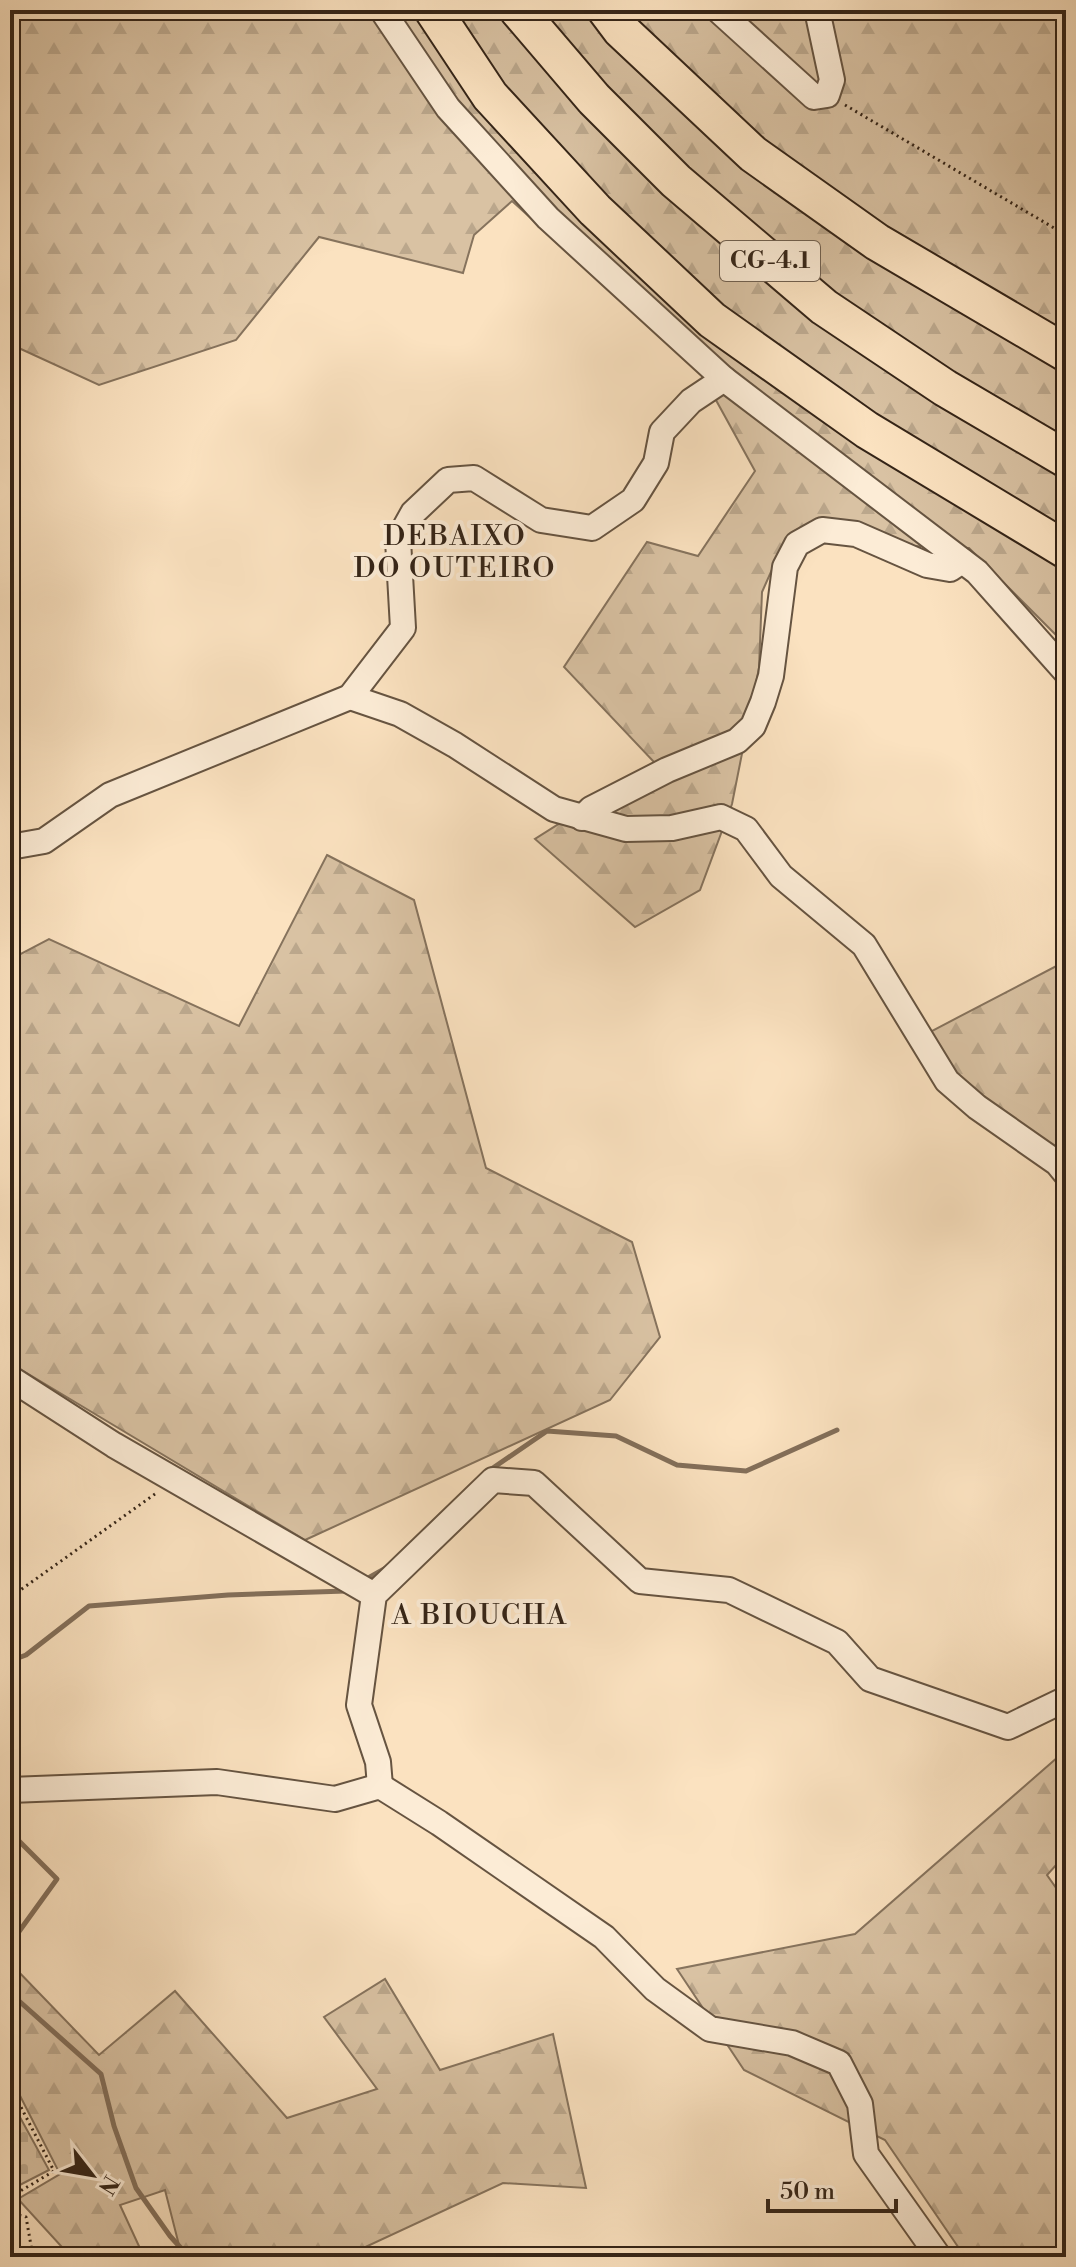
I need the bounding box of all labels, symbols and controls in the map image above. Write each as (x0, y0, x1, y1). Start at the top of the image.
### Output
road number: CG-4.1 (720, 241, 820, 281)
district label: DEBAIXO DO OUTEIRO (354, 519, 556, 586)
district label: A BIOUCHA (391, 1598, 568, 1633)
north arrow (52, 2135, 132, 2215)
scale bar (768, 2163, 896, 2213)
text: N (91, 2170, 124, 2199)
text: 50 m (780, 2177, 835, 2207)

